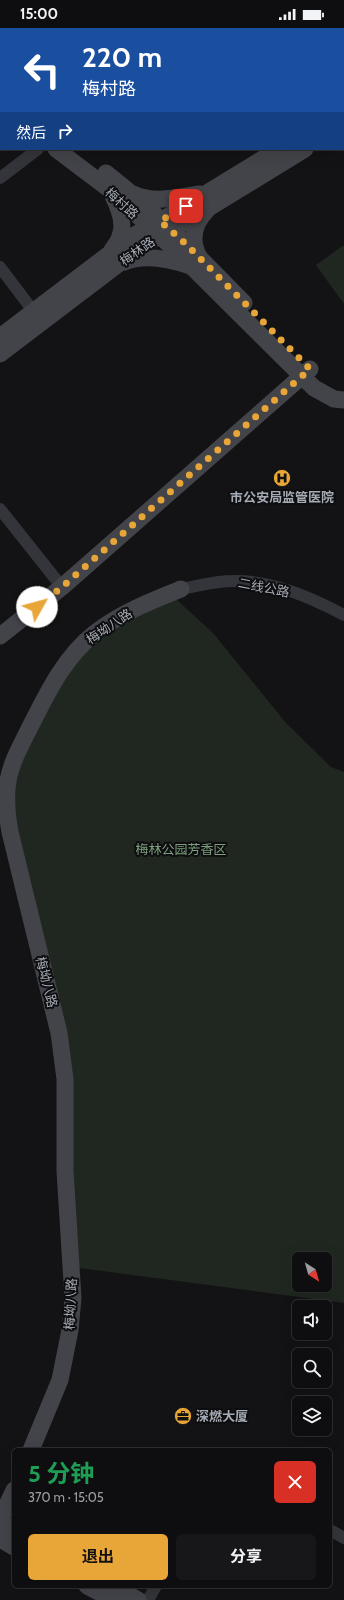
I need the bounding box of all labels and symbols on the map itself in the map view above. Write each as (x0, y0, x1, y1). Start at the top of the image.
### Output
street label: 梅村路 (102, 184, 142, 222)
pin (169, 189, 203, 223)
street label: 梅林路 (116, 233, 158, 269)
hospital icon: 市公安局监管医院 (272, 468, 292, 488)
place label: 市公安局监管医院 (230, 489, 334, 505)
street label: 二线公路 (237, 574, 291, 600)
position arrow (16, 586, 58, 628)
street label: 梅坳八路 (83, 605, 135, 647)
park label: 梅林公园芳香区 (135, 841, 227, 857)
street label: 梅坳八路 (33, 955, 61, 1009)
north arrow (292, 1252, 332, 1292)
street label: 梅坳八路 (61, 1278, 79, 1330)
office icon: 深燃大厦 (173, 1406, 193, 1426)
place label: 深燃大厦 (196, 1408, 248, 1424)

